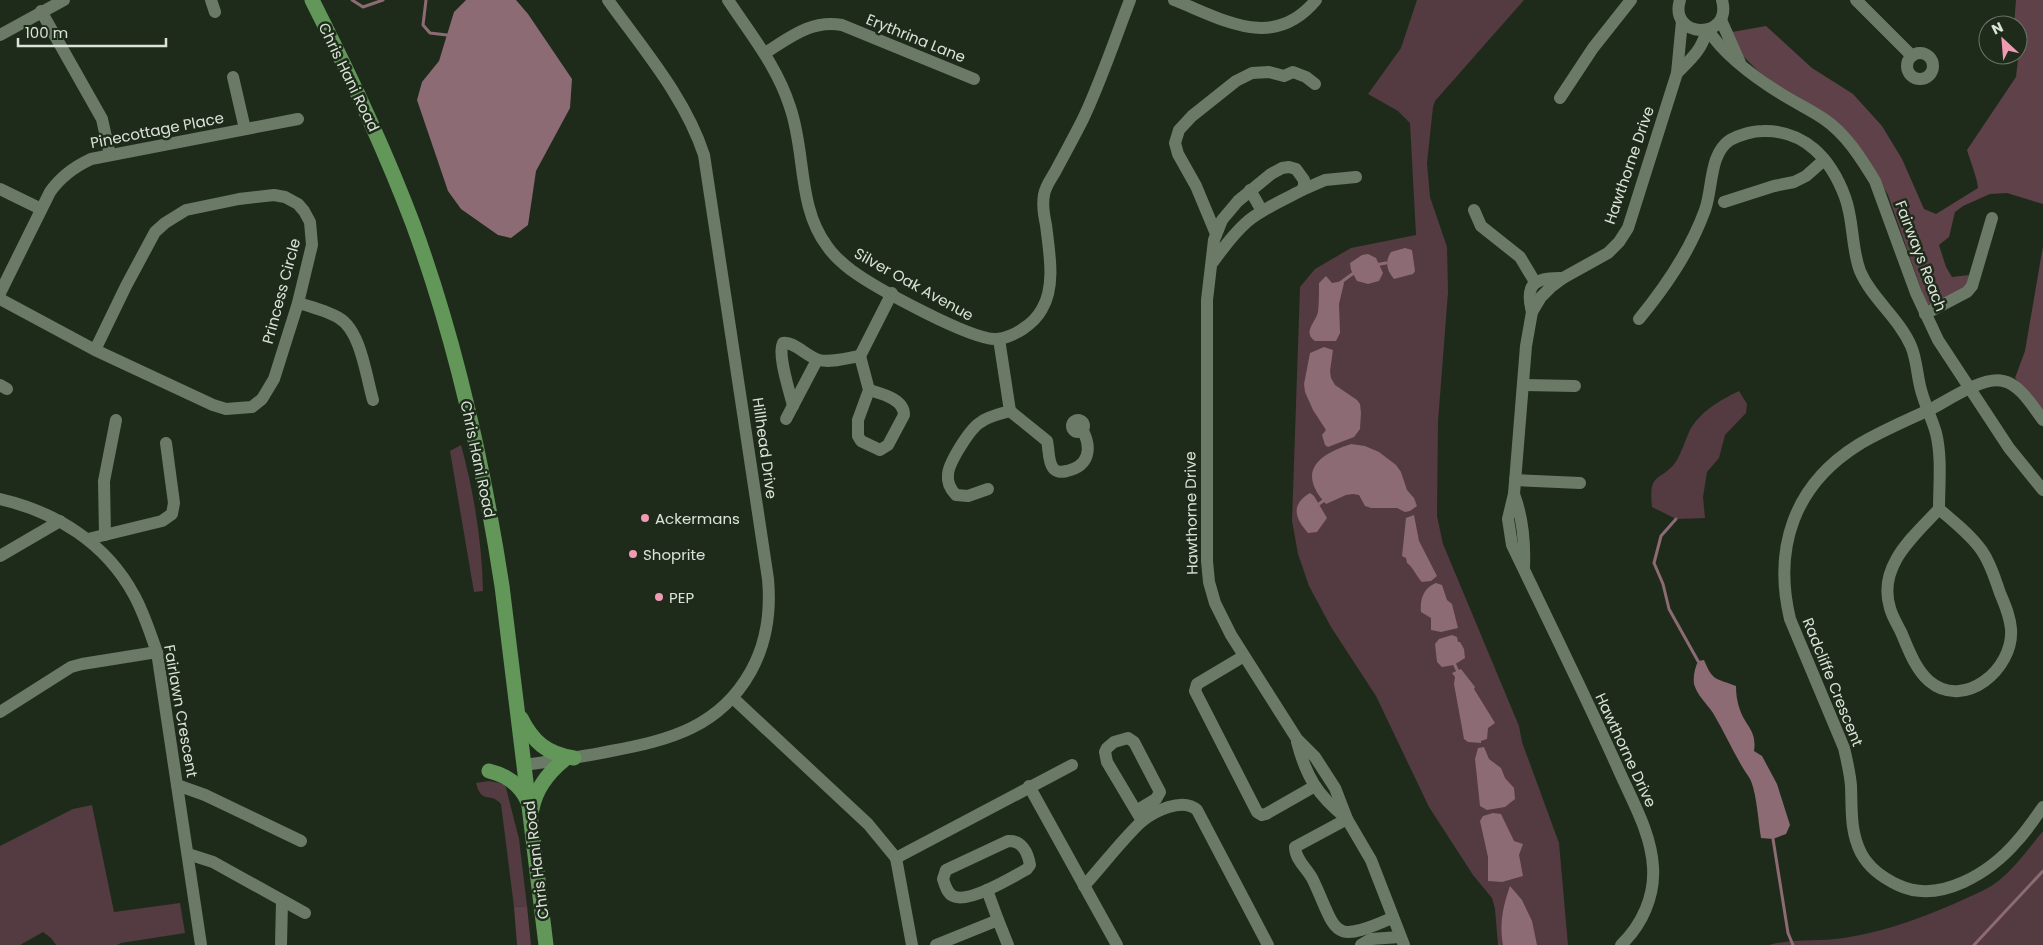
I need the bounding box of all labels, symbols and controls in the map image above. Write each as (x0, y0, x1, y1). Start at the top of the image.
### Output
street label: Erythrina Lane (863, 9, 969, 67)
scale bar (18, 15, 165, 47)
north arrow (1978, 15, 2028, 65)
text: N (1988, 17, 2006, 40)
street label: Chris Hani Road (313, 19, 385, 135)
text: 100 m (25, 22, 68, 43)
street label: Hawthorne Drive (1599, 103, 1659, 227)
street label: Pinecottage Place (89, 107, 225, 153)
street label: Fairways Reach (1890, 198, 1952, 314)
street label: Princess Circle (257, 236, 305, 346)
street label: Silver Oak Avenue (851, 242, 977, 326)
street label: Hillhead Drive (747, 396, 783, 500)
street label: Chris Hani Road (455, 399, 501, 519)
street label: Hawthorne Drive (1179, 451, 1203, 575)
place label: Ackermans (655, 508, 740, 529)
marker: Ackermans (639, 512, 651, 524)
place label: Shoprite (643, 544, 705, 565)
marker: Shoprite (627, 548, 639, 560)
place label: PEP (669, 587, 694, 608)
marker: PEP (653, 591, 665, 603)
street label: Radcliffe Crescent (1798, 615, 1868, 749)
street label: Fairlawn Crescent (159, 643, 203, 779)
street label: Hawthorne Drive (1590, 690, 1662, 810)
street label: Chris Hani Road (518, 800, 554, 920)

